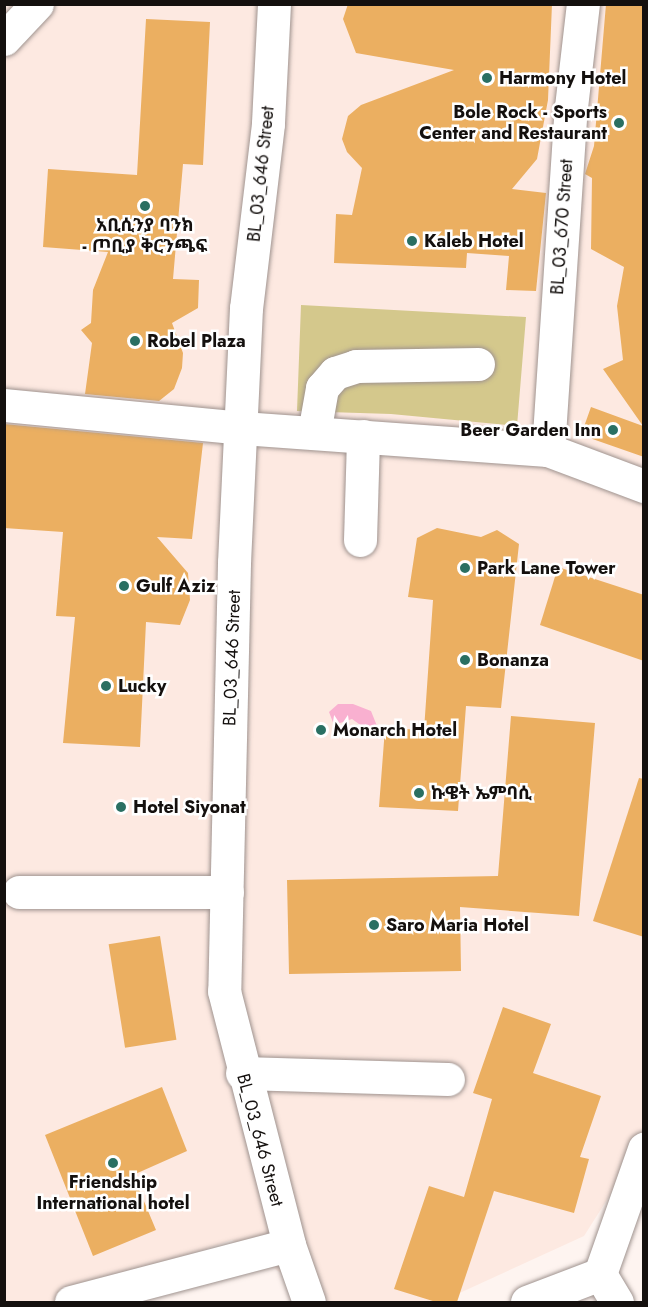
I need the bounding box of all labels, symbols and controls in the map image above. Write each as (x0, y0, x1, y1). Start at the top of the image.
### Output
place label: Harmony Hotel (499, 67, 626, 89)
marker: Harmony Hotel (480, 71, 494, 85)
place label: Bole Rock - Sports Center and Restaurant (419, 102, 607, 144)
street label: BL_03_646 Street (243, 105, 279, 243)
marker: Bole Rock - Sports Center and Restaurant (612, 116, 626, 130)
street label: BL_03_670 Street (546, 159, 578, 295)
marker: አቢሲንያ ባንክ - ጦቢያ ቅርንጫፍ (138, 199, 152, 213)
place label: አቢሲንያ ባንክ - ጦቢያ ቅርንጫፍ (82, 215, 208, 258)
place label: Kaleb Hotel (424, 230, 524, 252)
marker: Kaleb Hotel (405, 234, 419, 248)
place label: Robel Plaza (147, 330, 246, 352)
marker: Robel Plaza (128, 334, 142, 348)
place label: Beer Garden Inn (460, 419, 601, 441)
marker: Beer Garden Inn (606, 423, 620, 437)
place label: Park Lane Tower (477, 557, 616, 579)
marker: Park Lane Tower (458, 561, 472, 575)
place label: Gulf Aziz (136, 575, 215, 597)
marker: Gulf Aziz (117, 579, 131, 593)
street label: BL_03_646 Street (219, 589, 245, 727)
place label: Bonanza (477, 649, 549, 671)
marker: Bonanza (458, 653, 472, 667)
place label: Lucky (118, 675, 166, 697)
marker: Lucky (99, 679, 113, 693)
place label: Monarch Hotel (333, 719, 457, 741)
marker: Monarch Hotel (314, 723, 328, 737)
place label: ኩዌት ኤምባሲ (431, 782, 532, 804)
marker: ኩዌት ኤምባሲ (412, 786, 426, 800)
place label: Hotel Siyonat (133, 796, 246, 818)
marker: Hotel Siyonat (114, 800, 128, 814)
place label: Saro Maria Hotel (386, 914, 529, 936)
marker: Saro Maria Hotel (367, 918, 381, 932)
street label: BL_03_646 Street (232, 1071, 288, 1209)
marker: Friendship International hotel (106, 1156, 120, 1170)
place label: Friendship International hotel (37, 1172, 189, 1214)

